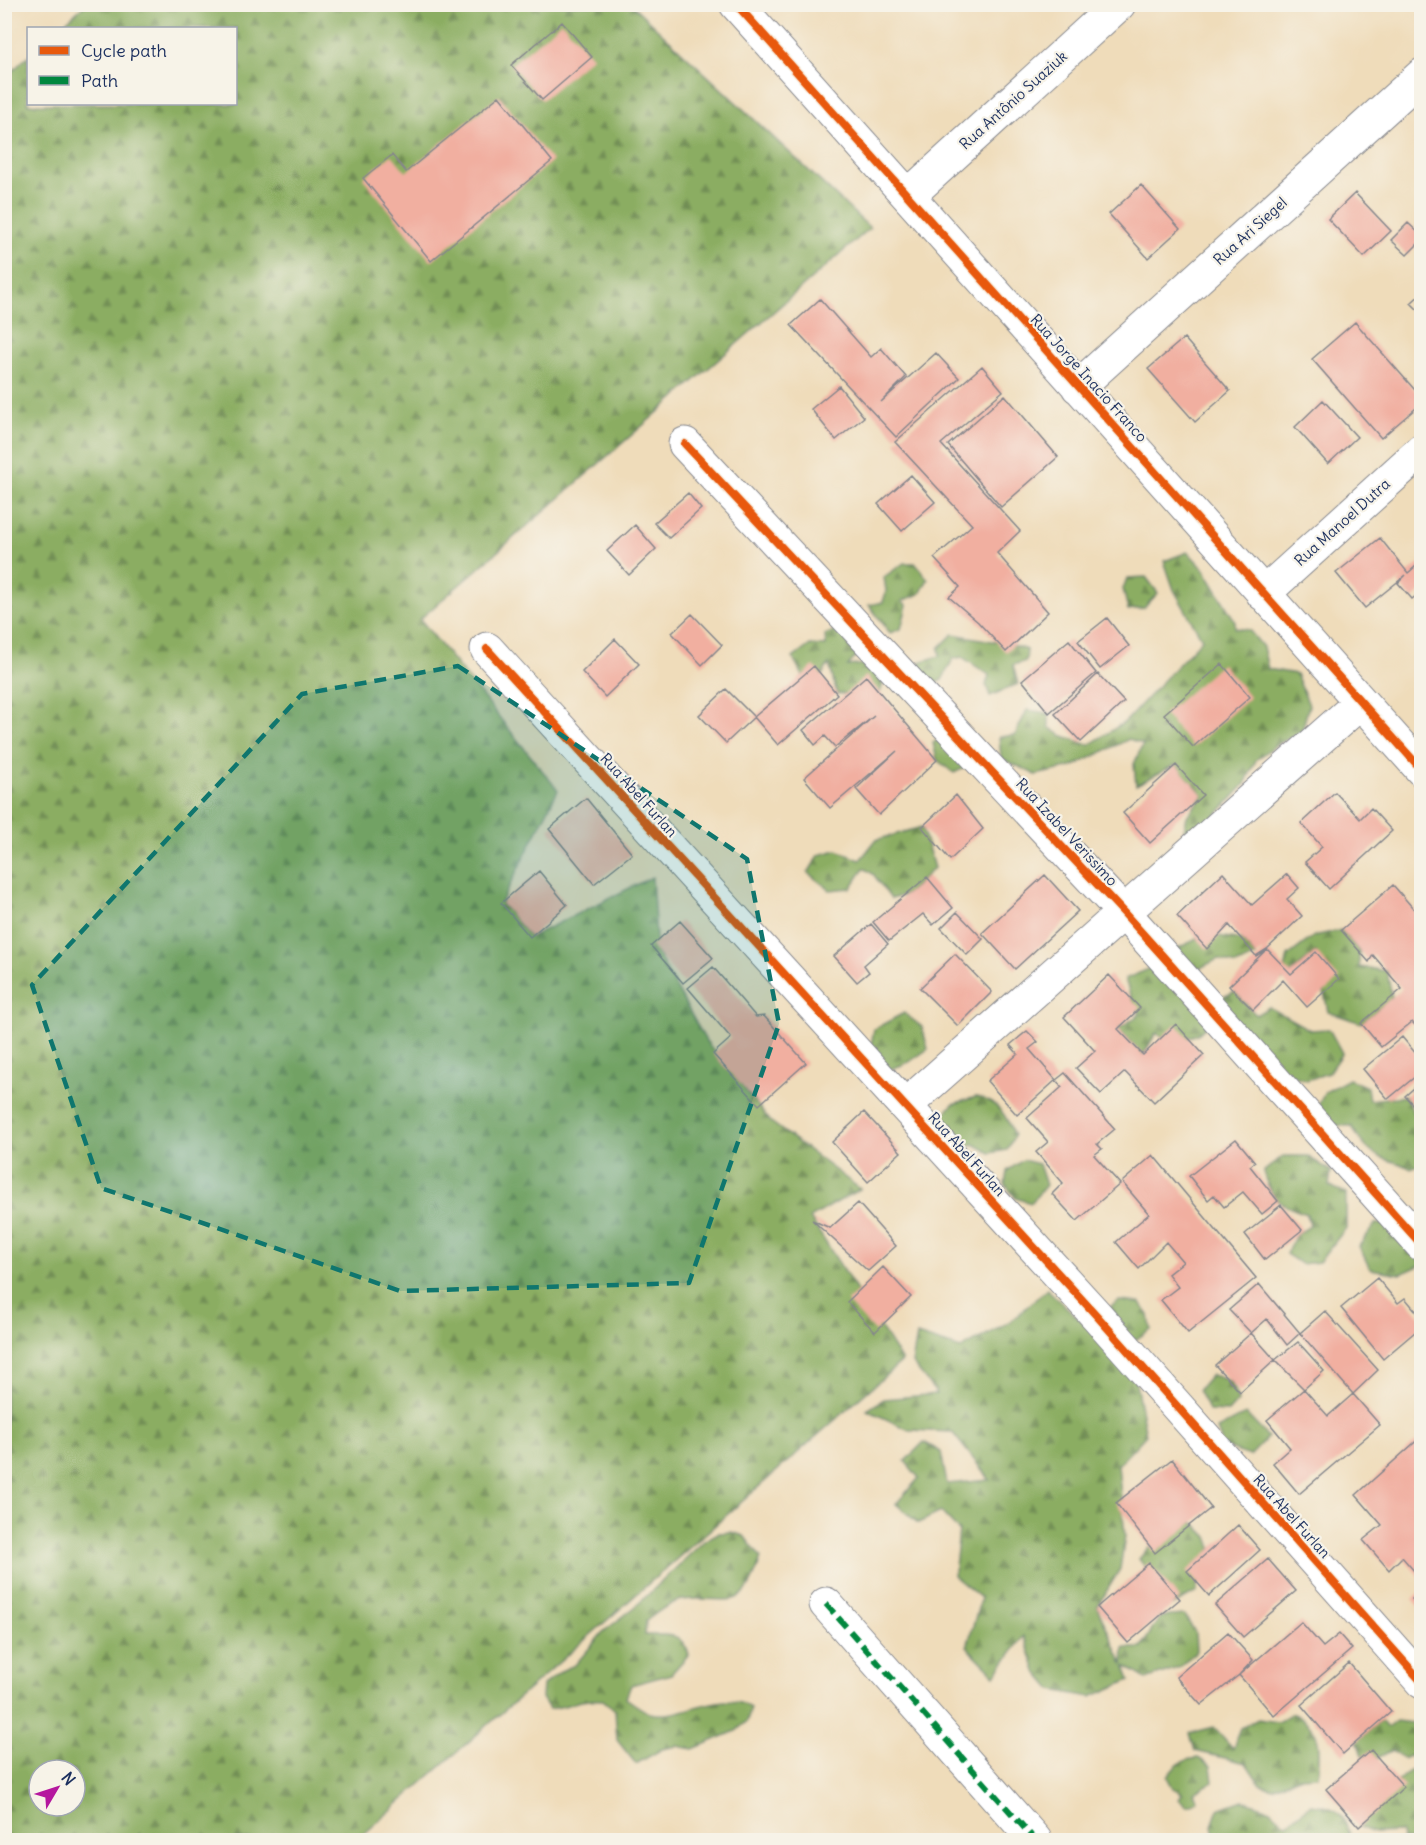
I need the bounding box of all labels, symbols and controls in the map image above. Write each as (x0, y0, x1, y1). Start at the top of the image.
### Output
legend (27, 27, 237, 105)
text: Cycle path (81, 39, 167, 62)
street label: Rua Antônio Suaziuk (955, 46, 1071, 153)
text: Path (81, 69, 118, 92)
street label: Rua Ari Siegel (1209, 193, 1291, 269)
street label: Rua Jorge Inacio Franco (1026, 310, 1152, 446)
street label: Rua Manoel Dutra (1290, 474, 1394, 570)
street label: Rua Abel Furlan (596, 749, 682, 841)
street label: Rua Izabel Verissimo (1012, 774, 1122, 890)
street label: Rua Abel Furlan (924, 1108, 1010, 1200)
street label: Rua Abel Furlan (1249, 1470, 1335, 1562)
north arrow (27, 1758, 87, 1818)
text: N (57, 1768, 80, 1789)

